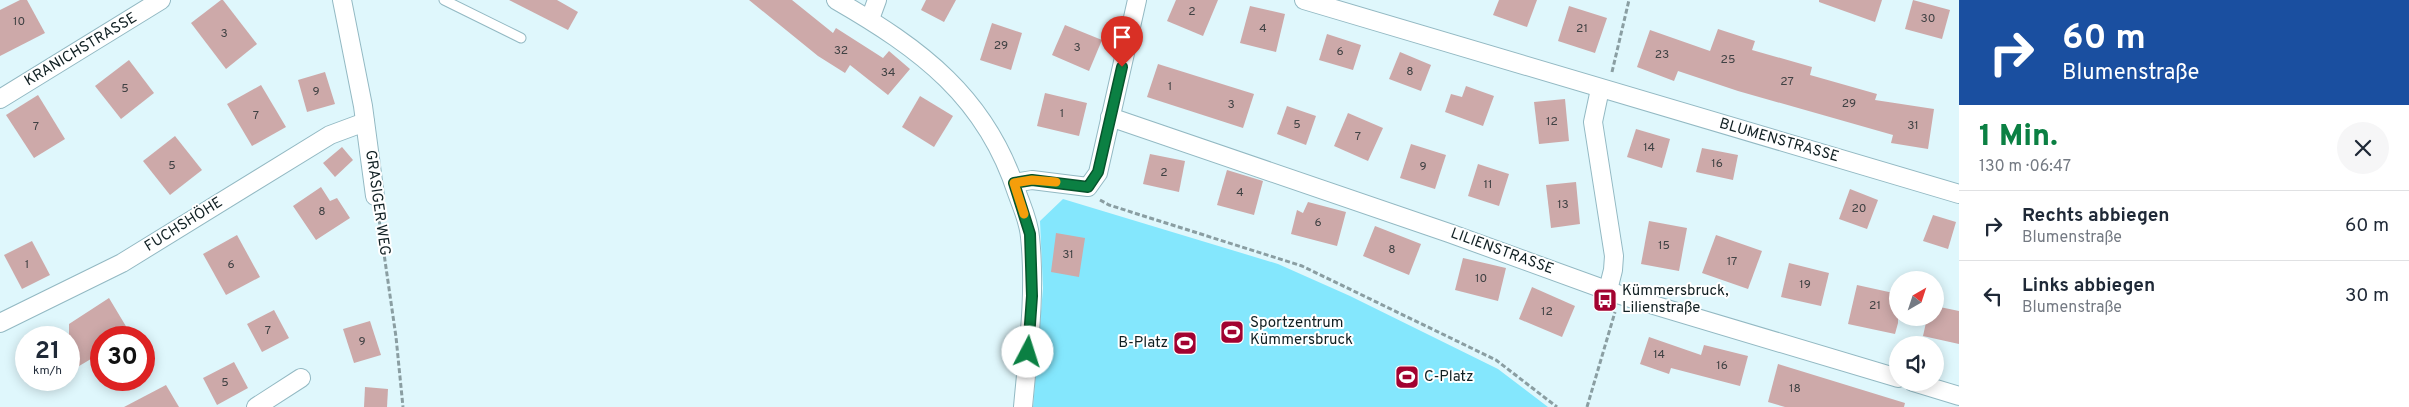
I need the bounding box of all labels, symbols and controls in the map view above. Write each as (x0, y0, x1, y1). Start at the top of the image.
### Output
house number: 2 (1188, 4, 1196, 20)
street label: KRANICHSTRASSE (21, 9, 141, 91)
house number: 30 (1921, 11, 1935, 27)
house number: 10 (13, 14, 25, 30)
pin (1101, 16, 1143, 67)
text: 60 m (2062, 17, 2146, 61)
icon: right (1979, 20, 2044, 85)
house number: 4 (1259, 21, 1267, 37)
house number: 21 (1576, 21, 1588, 37)
icon: arrive (1108, 23, 1136, 51)
house number: 3 (220, 26, 228, 42)
house number: 29 (994, 38, 1008, 54)
house number: 3 (1073, 40, 1081, 56)
house number: 32 (834, 43, 848, 59)
house number: 6 (1336, 44, 1344, 60)
house number: 23 (1655, 47, 1669, 63)
house number: 25 (1721, 52, 1735, 68)
text: Blumenstraße (2062, 60, 2199, 87)
house number: 8 (1406, 64, 1414, 80)
house number: 34 (881, 65, 895, 81)
house number: 27 (1780, 74, 1794, 90)
house number: 1 (1168, 79, 1172, 95)
house number: 5 (121, 81, 129, 97)
house number: 9 (312, 84, 320, 100)
house number: 29 (1842, 96, 1856, 112)
house number: 3 (1227, 97, 1235, 113)
house number: 1 (1060, 106, 1064, 122)
house number: 7 (253, 108, 259, 124)
house number: 12 (1546, 114, 1558, 130)
street label: BLUMENSTRASSE (1717, 115, 1841, 167)
house number: 5 (1293, 117, 1301, 133)
house number: 31 (1907, 118, 1919, 134)
house number: 7 (33, 119, 39, 135)
text: 1 Min. (1979, 119, 2058, 156)
button: close (2337, 122, 2389, 174)
house number: 7 (1355, 129, 1361, 145)
house number: 14 (1643, 140, 1655, 156)
street label: GRASIGER WEG (360, 149, 394, 257)
house number: 16 (1711, 156, 1723, 172)
text: 130 m · 06:47 (1979, 157, 2071, 177)
house number: 5 (168, 158, 176, 174)
house number: 9 (1419, 159, 1427, 175)
house number: 2 (1160, 165, 1168, 181)
house number: 11 (1484, 177, 1492, 193)
house number: 4 (1236, 185, 1244, 201)
street label: FUCHSHÖHE (141, 193, 227, 257)
house number: 13 (1557, 197, 1569, 213)
house number: 20 (1851, 201, 1867, 217)
house number: 8 (318, 204, 326, 220)
text: Rechts abbiegen (2022, 204, 2170, 228)
icon: right (1979, 212, 2007, 240)
text: 60 m (2345, 214, 2389, 238)
house number: 6 (1314, 215, 1322, 231)
street label: LILIENSTRASSE (1448, 225, 1556, 279)
text: Blumenstraße (2022, 228, 2122, 248)
house number: 15 (1658, 238, 1670, 254)
house number: 8 (1388, 242, 1396, 258)
house number: 31 (1062, 247, 1074, 263)
house number: 17 (1727, 254, 1737, 270)
house number: 1 (25, 257, 29, 273)
house number: 6 (227, 257, 235, 273)
house number: 10 (1475, 271, 1487, 287)
north arrow (1889, 271, 1944, 326)
map controls (1889, 271, 1944, 391)
text: Links abbiegen (2022, 274, 2155, 298)
house number: 19 (1799, 277, 1811, 293)
place label: Kümmersbruck, Lilienstraße (1622, 282, 1729, 318)
icon: left (1979, 282, 2007, 310)
text: 30 m (2345, 284, 2389, 308)
bus stop icon: Kümmersbruck, Lilienstraße (1592, 287, 1618, 313)
house number: 21 (1869, 298, 1881, 314)
text: Blumenstraße (2022, 298, 2122, 318)
house number: 12 (1541, 304, 1553, 320)
place label: Sportzentrum Kümmersbruck (1250, 314, 1353, 350)
sports icon: Sportzentrum Kümmersbruck (1219, 319, 1245, 345)
house number: 7 (265, 323, 271, 339)
position arrow (1001, 325, 1053, 377)
speed limit sign: 30 (90, 326, 155, 391)
sports icon: B-Platz (1172, 330, 1198, 356)
house number: 9 (358, 334, 366, 350)
place label: B-Platz (1118, 334, 1168, 353)
text: 21 (35, 336, 60, 368)
button: sound (1889, 336, 1944, 391)
house number: 14 (1653, 347, 1665, 363)
house number: 16 (1716, 358, 1728, 374)
text: km/h (33, 363, 62, 379)
sports icon: C-Platz (1394, 364, 1420, 390)
place label: C-Platz (1424, 368, 1473, 387)
house number: 5 (221, 375, 229, 391)
house number: 18 (1789, 381, 1801, 397)

